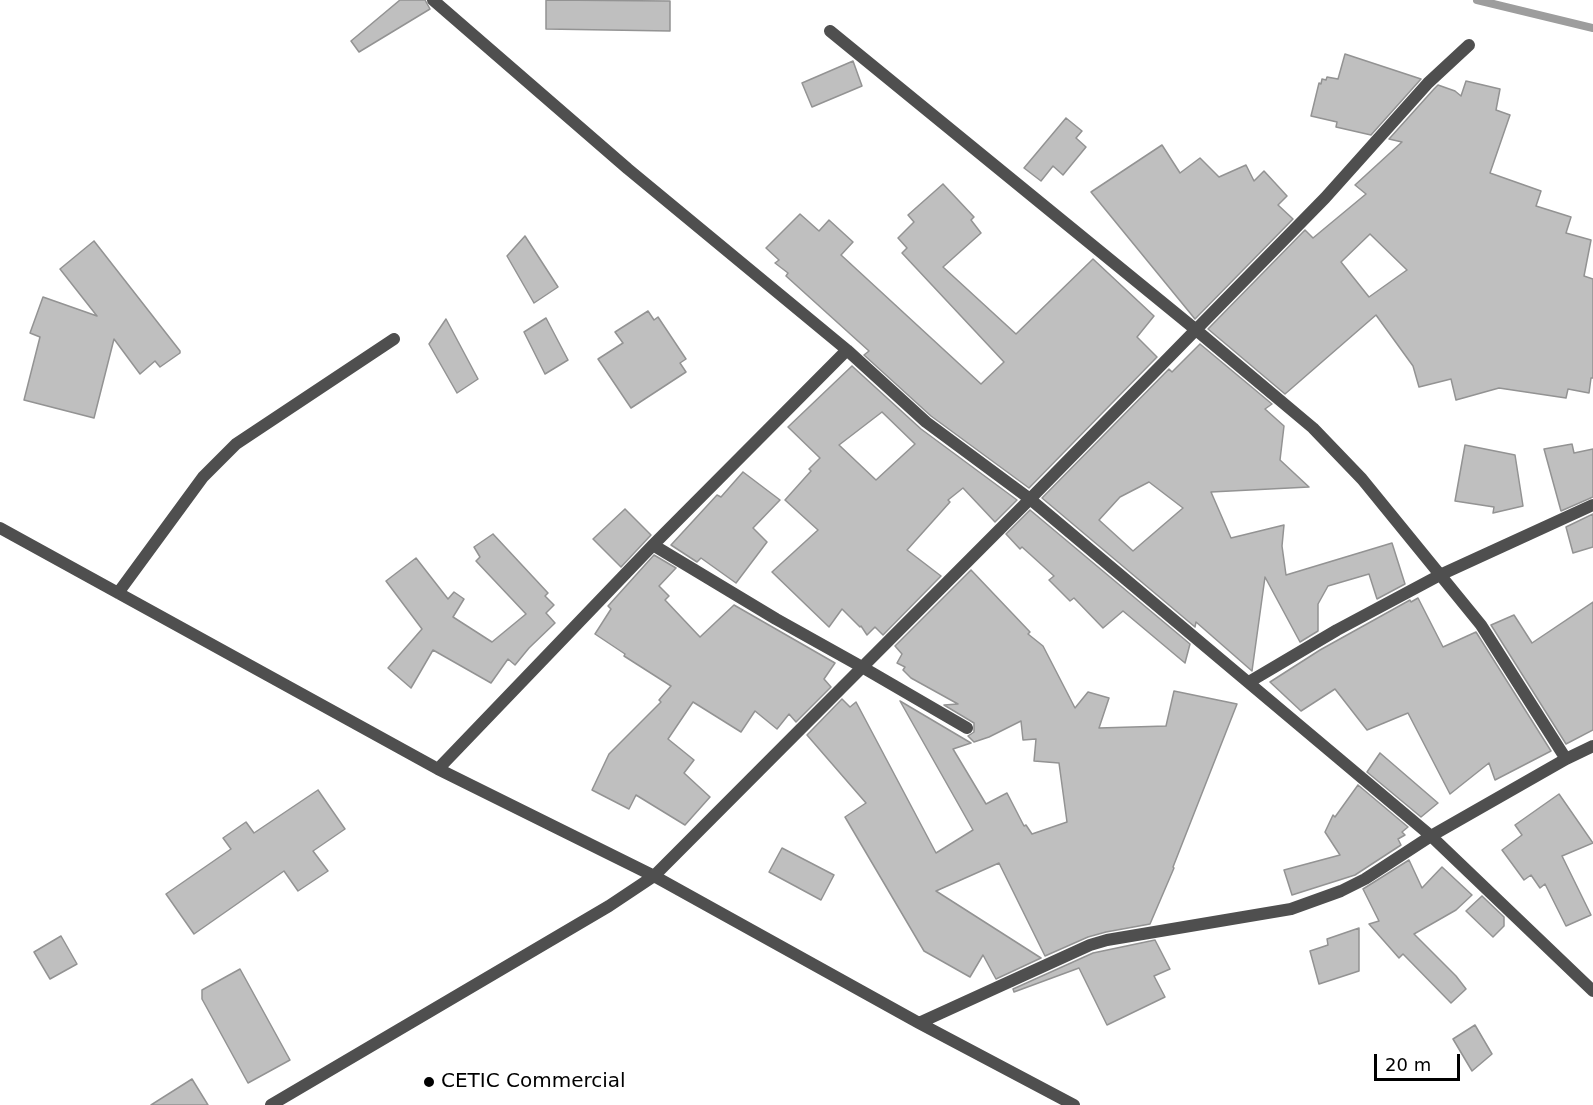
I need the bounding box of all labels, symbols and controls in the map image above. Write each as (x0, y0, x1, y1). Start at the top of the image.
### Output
scale bar (1377, 1042, 1462, 1080)
text: 20 m (1385, 1054, 1431, 1075)
place label: CETIC Commercial (441, 1070, 626, 1094)
marker: CETIC Commercial (422, 1075, 436, 1089)

